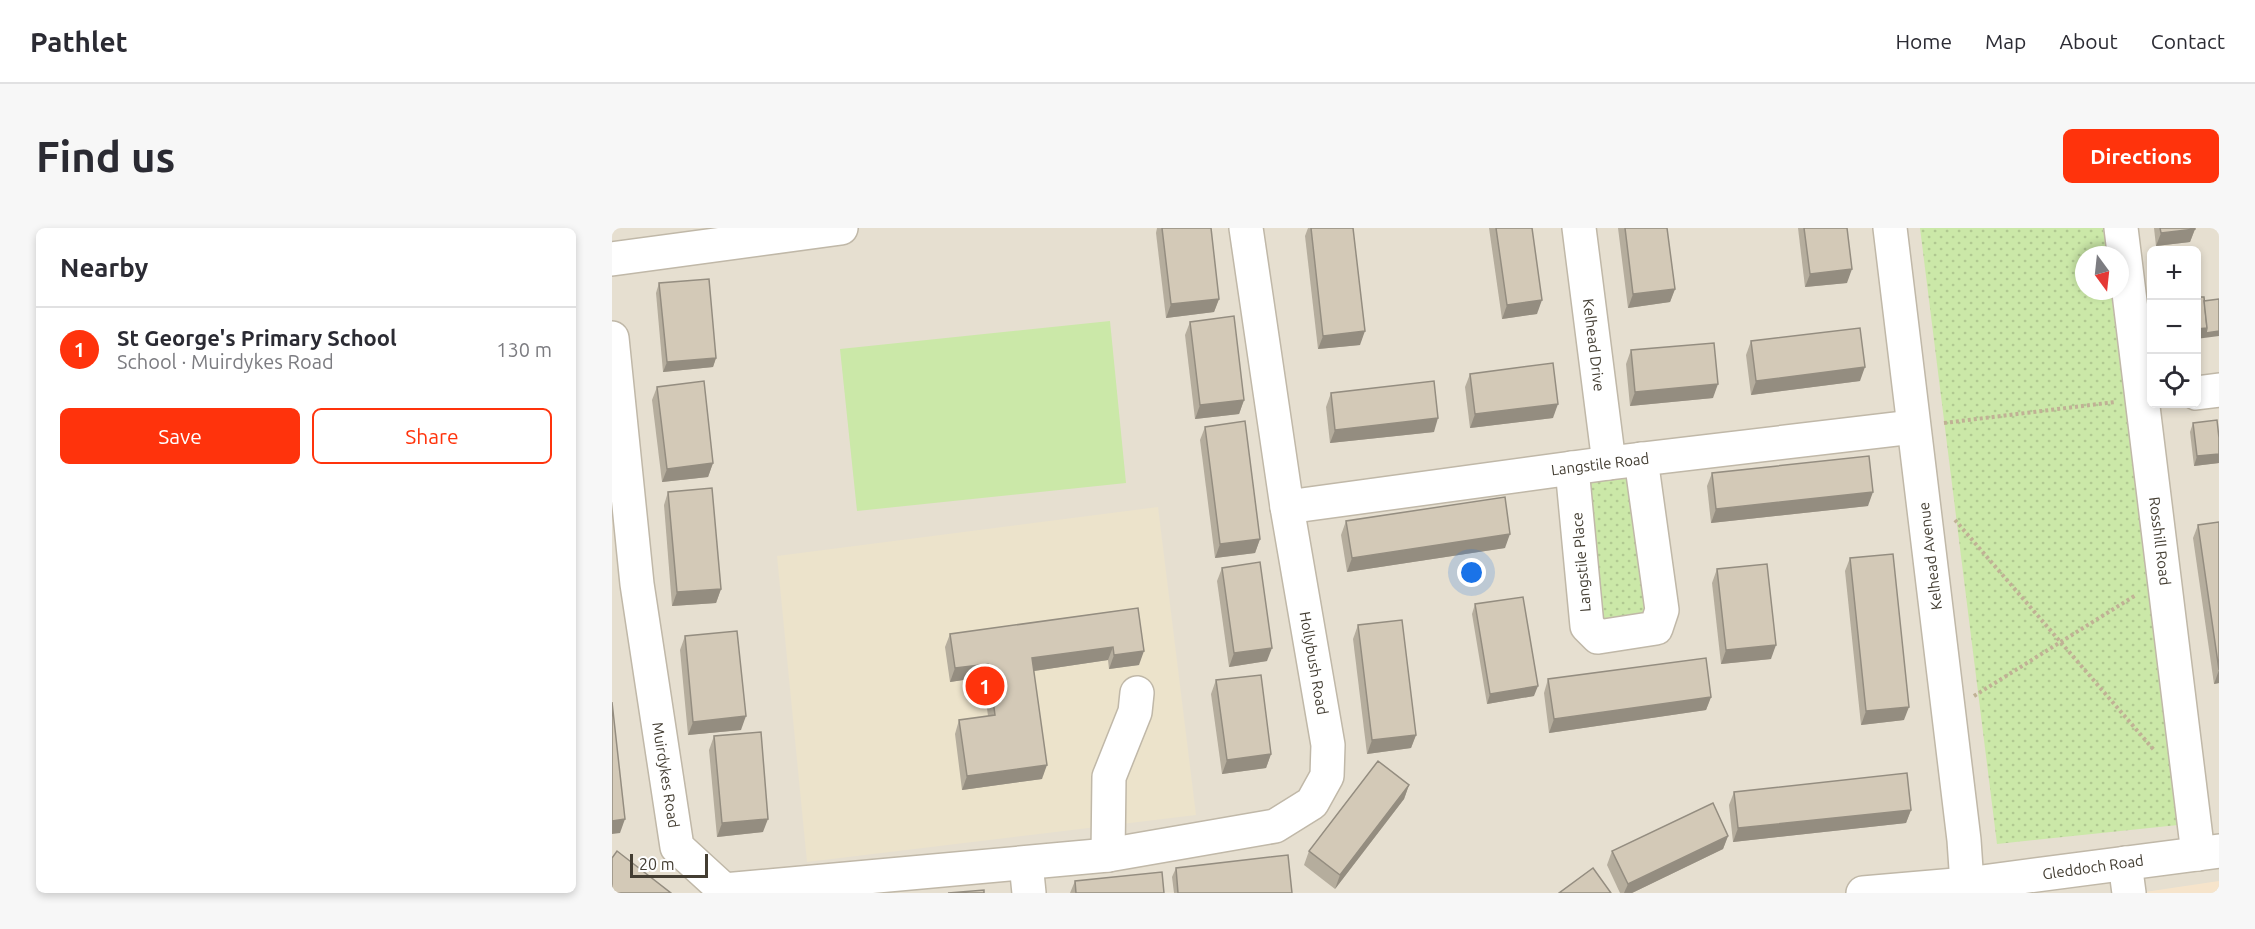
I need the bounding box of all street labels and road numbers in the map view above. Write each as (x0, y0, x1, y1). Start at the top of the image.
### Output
street label: Kelhead Drive (1580, 298, 1608, 392)
street label: Langstile Road (1550, 450, 1650, 478)
street label: Rosshill Road (2146, 496, 2174, 586)
street label: Kelhead Avenue (1915, 501, 1945, 611)
street label: Langstile Place (1568, 511, 1594, 613)
street label: Hollybush Road (1297, 610, 1331, 716)
street label: Muirdykes Road (649, 721, 683, 829)
street label: Gleddoch Road (2041, 851, 2145, 883)

